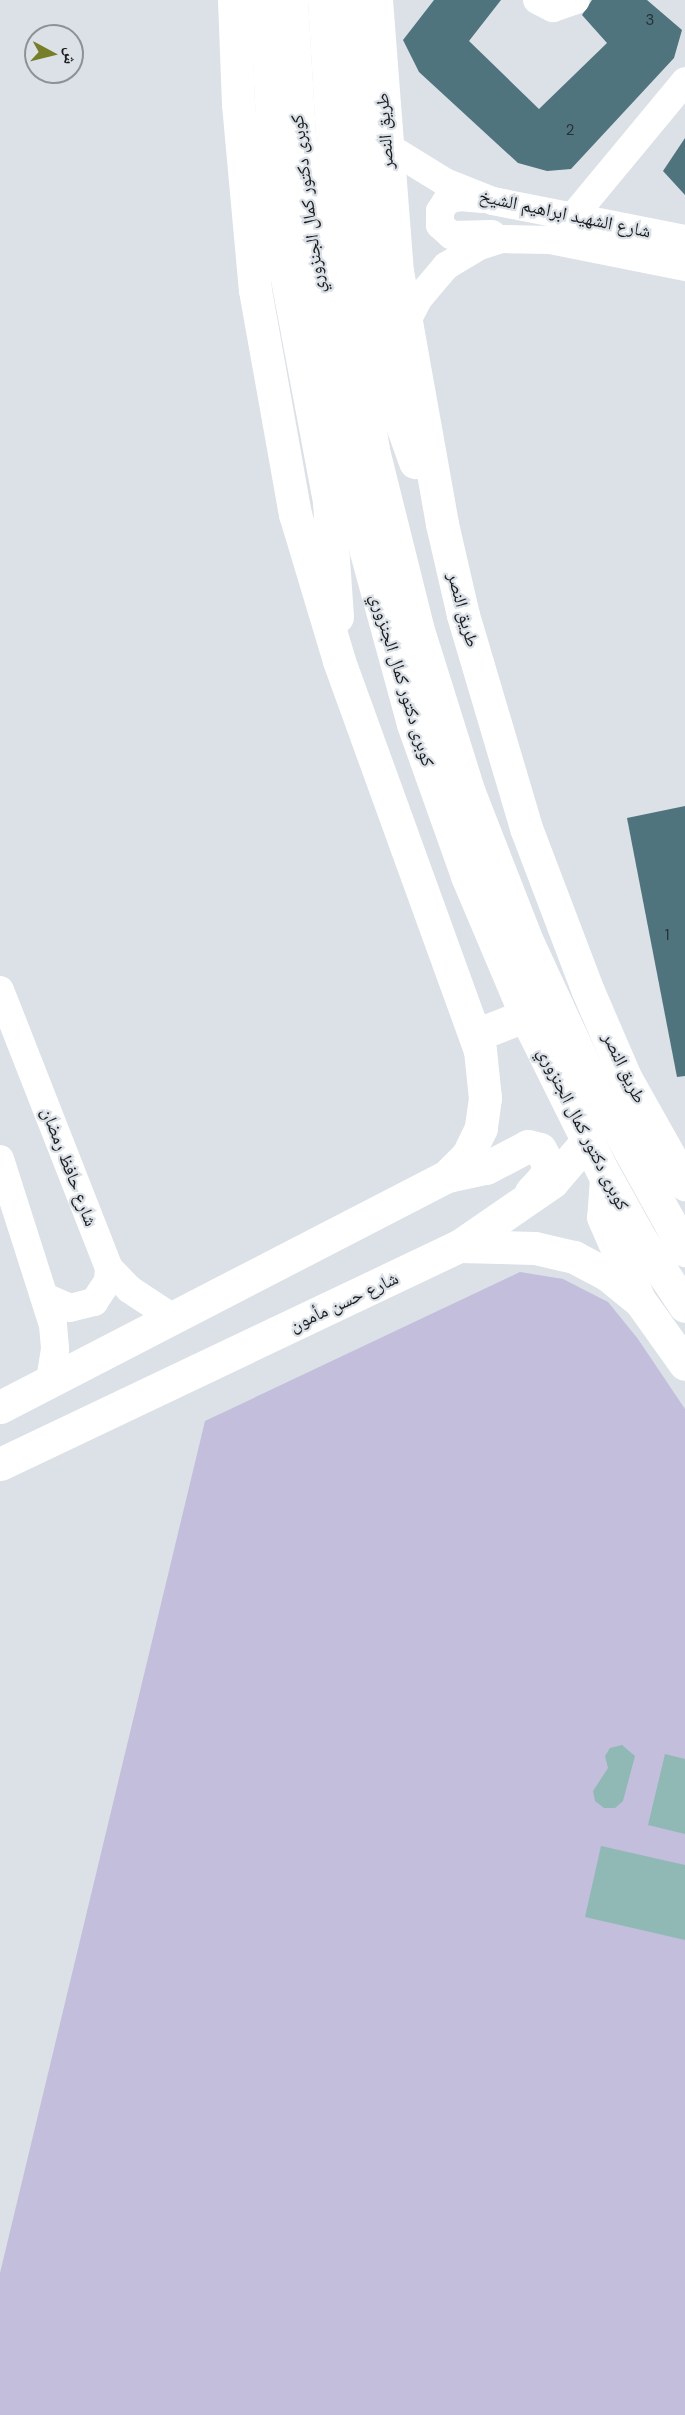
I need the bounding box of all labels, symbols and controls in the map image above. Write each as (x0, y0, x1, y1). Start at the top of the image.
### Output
house number: 3 (646, 12, 654, 30)
north arrow (24, 24, 84, 84)
text: ش (59, 46, 82, 66)
street label: طريق النصر (372, 92, 398, 170)
street label: كوبرى دكتور كمال الجنزوري (286, 114, 330, 294)
house number: 2 (566, 122, 574, 140)
street label: شارع الشهيد ابراهيم الشيخ (477, 185, 653, 243)
street label: طريق النصر (443, 570, 483, 650)
street label: كوبرى دكتور كمال الجنزوري (365, 591, 439, 769)
house number: 1 (665, 927, 669, 945)
street label: طريق النصر (598, 1029, 650, 1107)
street label: كوبرى دكتور كمال الجنزوري (533, 1044, 633, 1214)
street label: شارع حافظ رمضان (36, 1105, 102, 1229)
street label: شارع حسن مأمون (286, 1267, 402, 1337)

